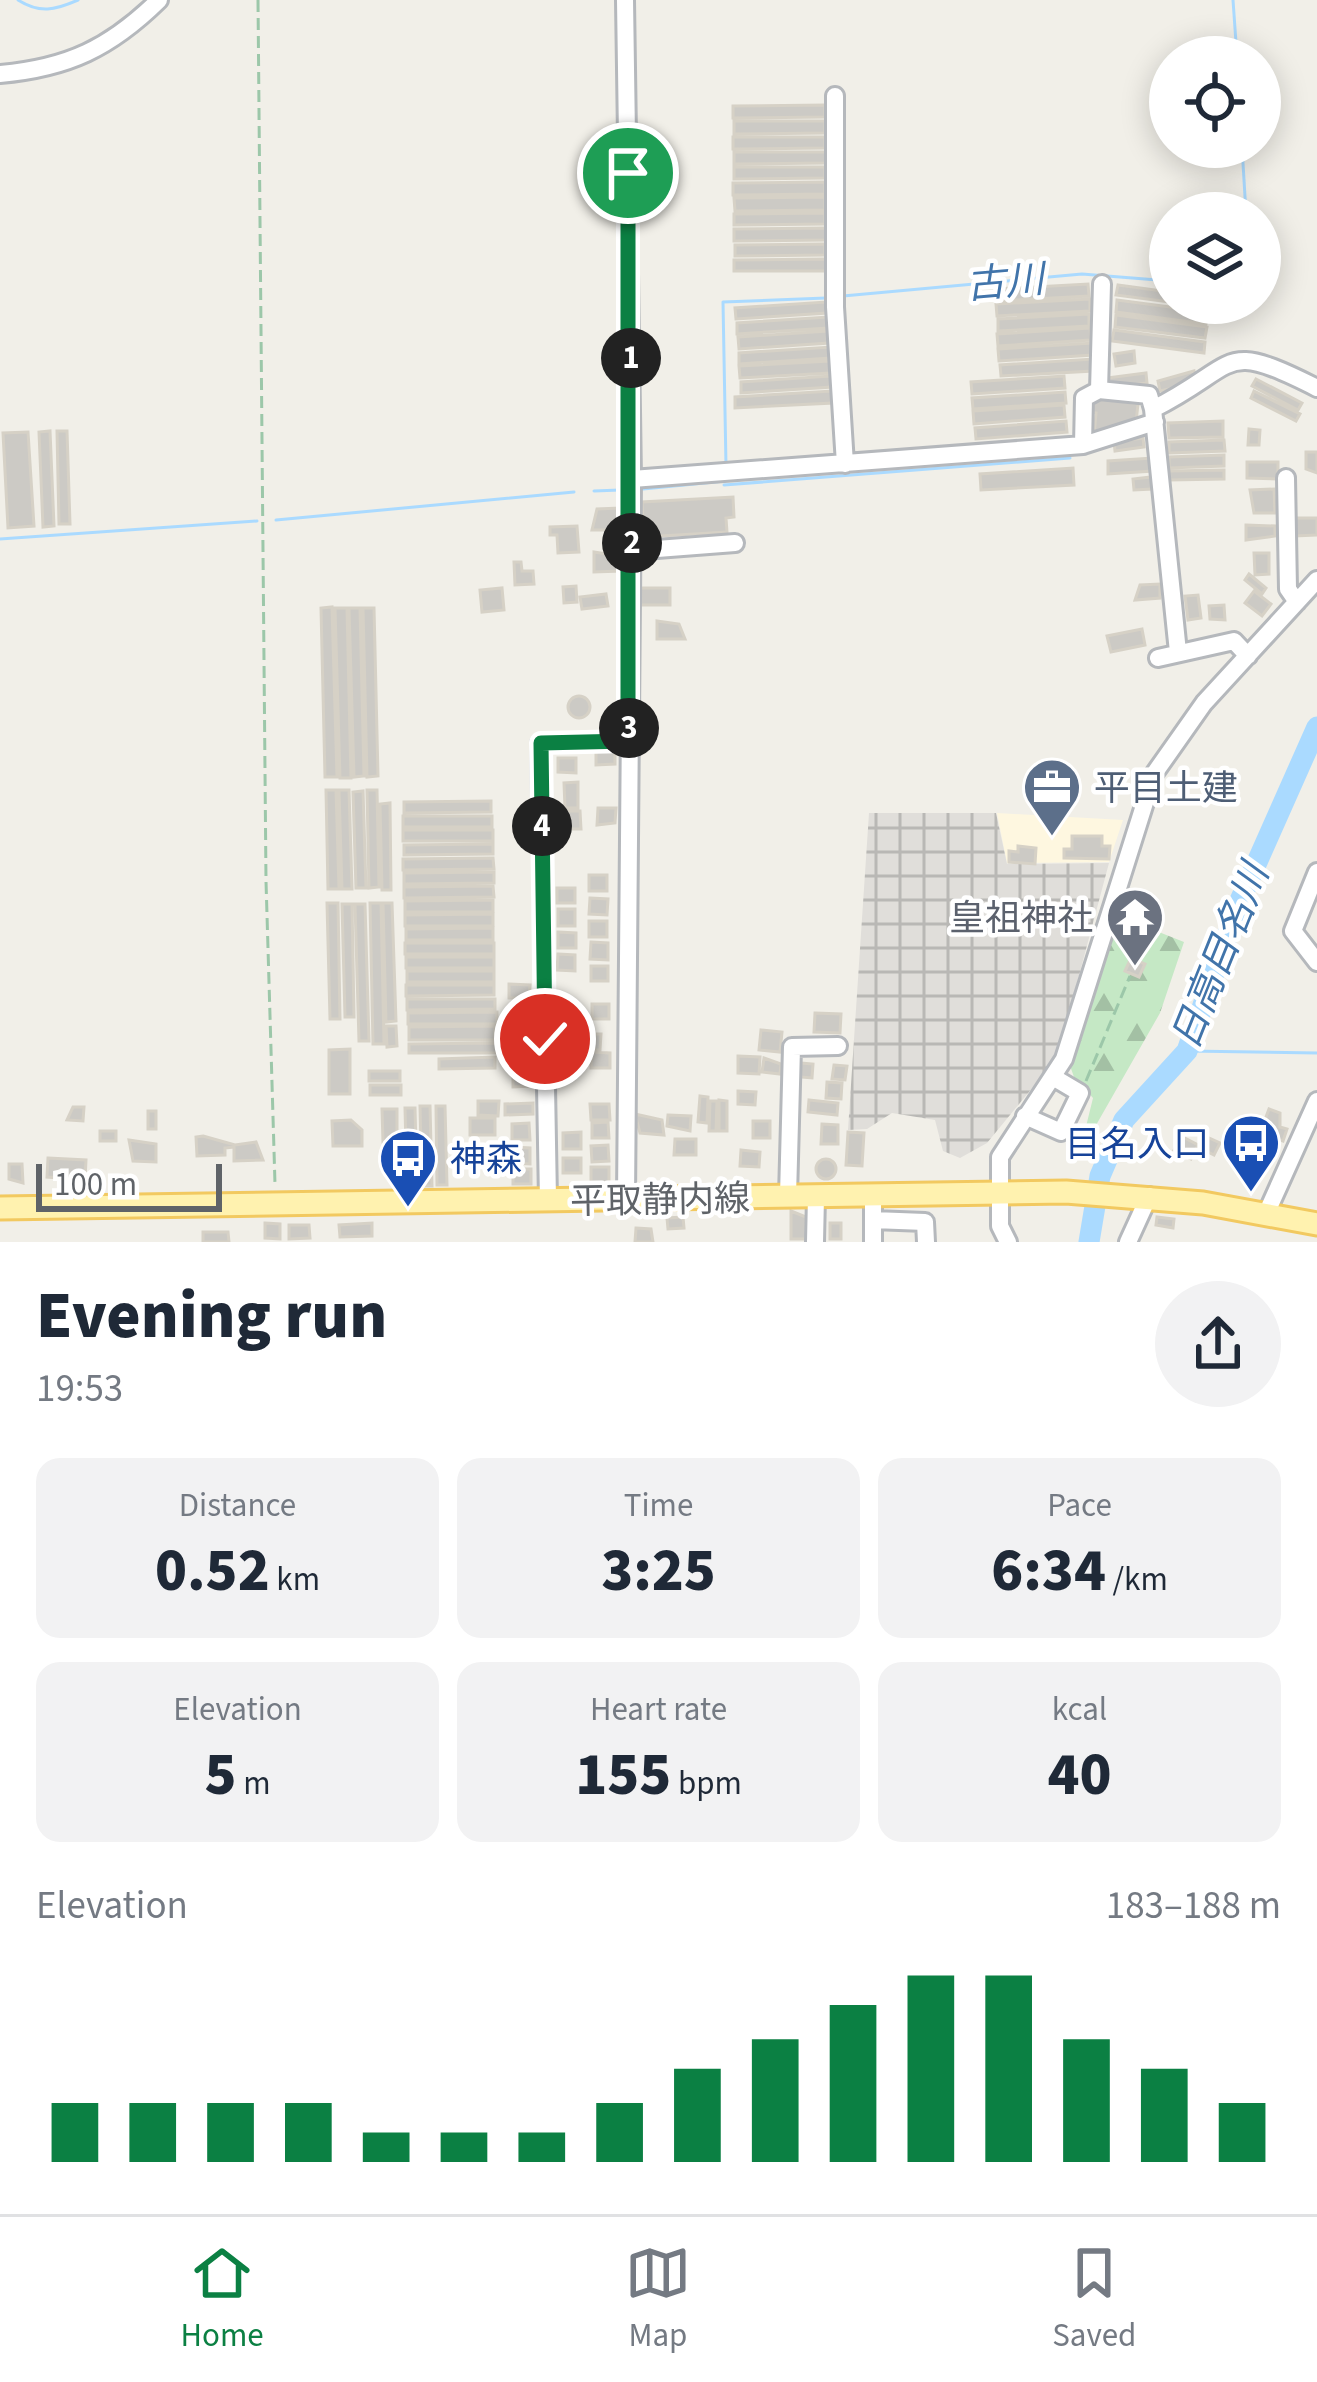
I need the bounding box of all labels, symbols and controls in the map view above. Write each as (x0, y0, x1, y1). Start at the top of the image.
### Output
map controls (1149, 36, 1281, 324)
button: locate (1149, 36, 1281, 168)
pin (577, 122, 679, 224)
icon: arrive (595, 140, 661, 206)
button: layers (1149, 192, 1281, 324)
water label: 古川 (964, 251, 1050, 314)
pin: 1 (601, 328, 661, 388)
text: 1 (622, 334, 640, 381)
pin: 2 (602, 513, 662, 573)
text: 2 (623, 519, 641, 566)
pin: 3 (599, 698, 659, 758)
text: 3 (620, 704, 638, 751)
office icon: 平目土建 (1021, 756, 1083, 838)
place label: 平目土建 (1094, 763, 1238, 814)
pin: 4 (512, 796, 572, 856)
text: 4 (533, 802, 551, 849)
water label: 日高目名川 (1158, 852, 1285, 1058)
temple icon: 皇祖神社 (1104, 886, 1166, 968)
place label: 皇祖神社 (949, 893, 1093, 944)
pin (494, 988, 596, 1090)
icon: check (512, 1006, 578, 1072)
bus stop icon: 目名入口 (1220, 1112, 1282, 1194)
place label: 目名入口 (1065, 1119, 1209, 1170)
bus stop icon: 神森 (377, 1127, 439, 1209)
place label: 神森 (450, 1134, 522, 1185)
scale bar (36, 1158, 222, 1211)
text: 100 m (54, 1161, 137, 1208)
street label: 平取静内線 (570, 1173, 750, 1228)
text: Evening run (36, 1269, 387, 1363)
button: share (1155, 1281, 1281, 1407)
text: 19:53 (36, 1361, 123, 1417)
text: Distance (179, 1482, 296, 1529)
text: Time (624, 1482, 693, 1529)
text: Pace (1047, 1482, 1112, 1529)
text: 0.52 (155, 1529, 270, 1614)
text: 3:25 (601, 1529, 716, 1614)
text: 6:34 (991, 1529, 1106, 1614)
text: km (270, 1556, 320, 1603)
text: /km (1106, 1556, 1168, 1603)
text: Elevation (173, 1686, 302, 1733)
text: Heart rate (590, 1686, 727, 1733)
text: kcal (1052, 1686, 1107, 1733)
text: 5 (204, 1733, 237, 1818)
text: 155 (575, 1733, 671, 1818)
text: 40 (1047, 1733, 1112, 1818)
text: m (237, 1760, 271, 1807)
text: bpm (671, 1760, 742, 1807)
text: Elevation (36, 1878, 188, 1934)
text: 183–188 m (1106, 1878, 1281, 1934)
tab: Home (181, 2240, 264, 2359)
tab: Map (625, 2240, 691, 2359)
tab: Saved (1052, 2240, 1136, 2359)

